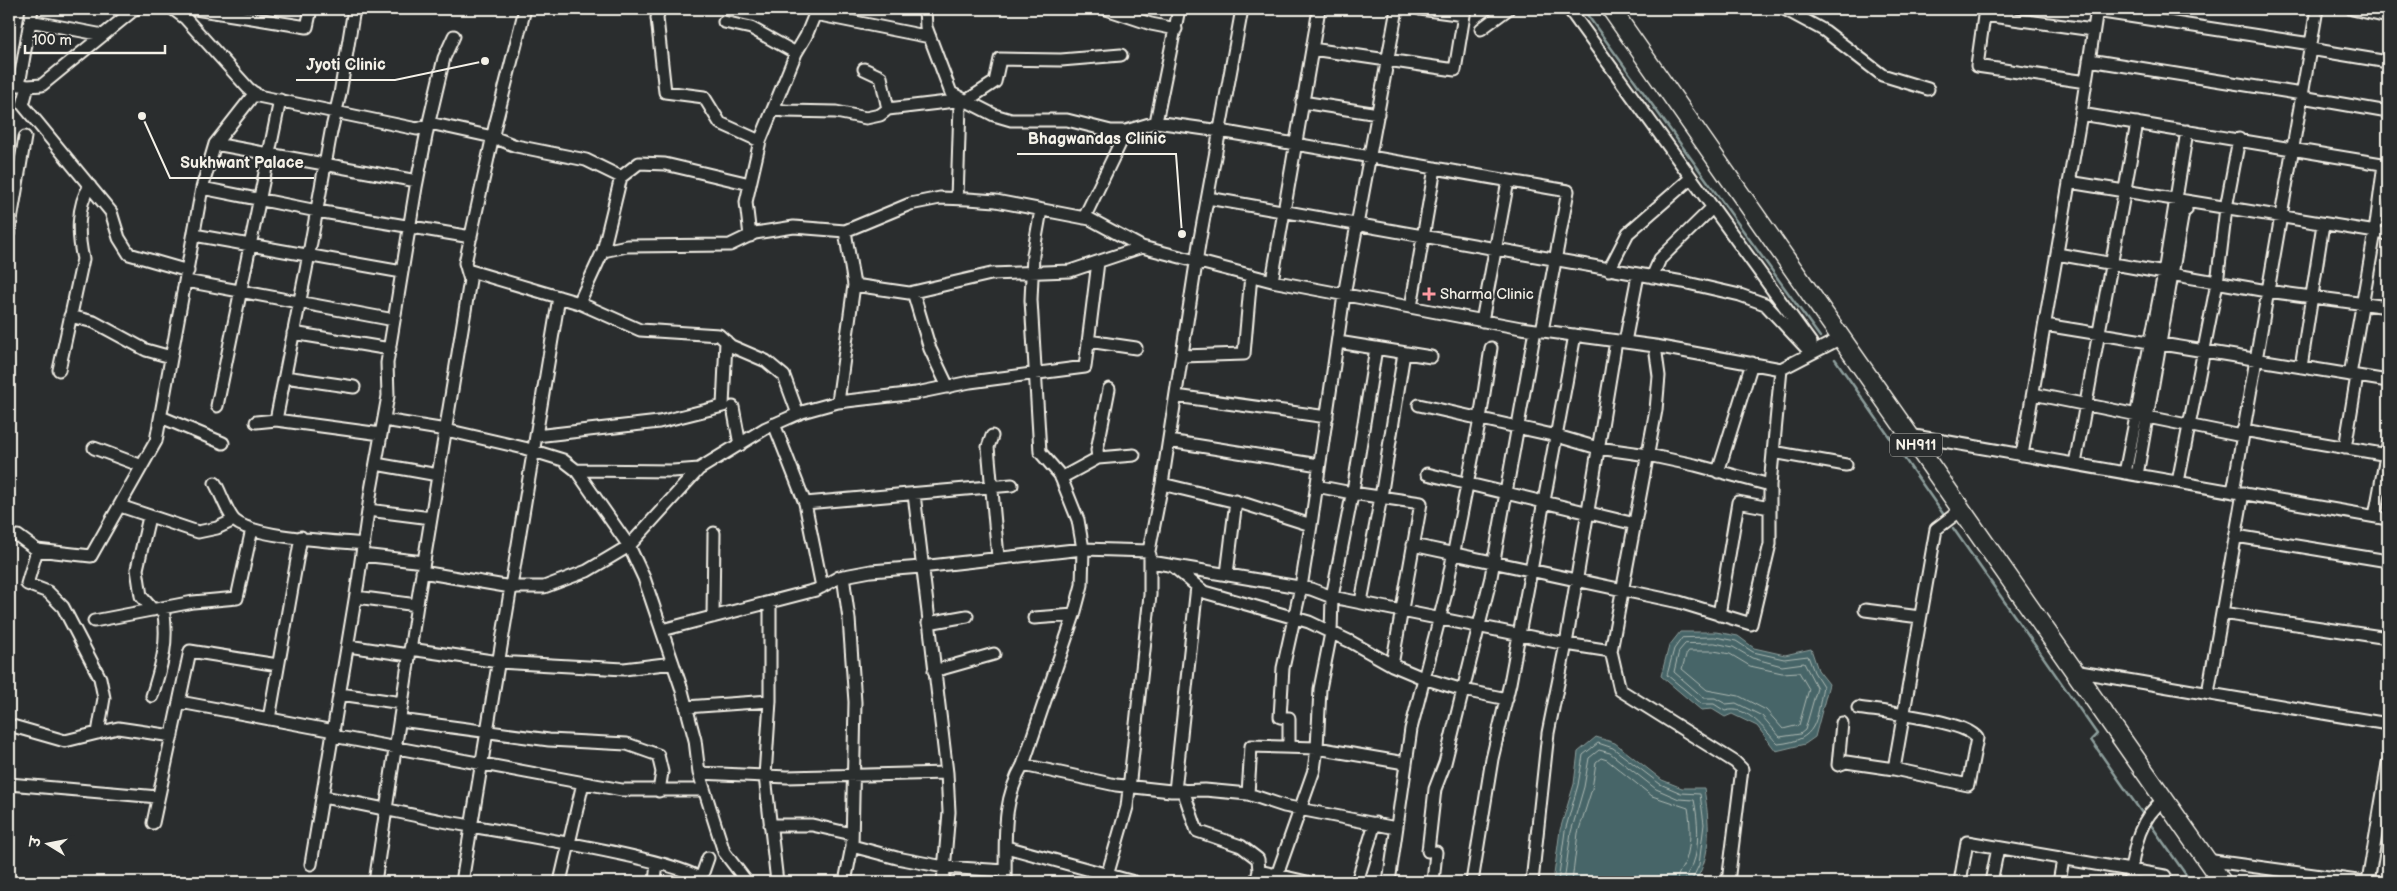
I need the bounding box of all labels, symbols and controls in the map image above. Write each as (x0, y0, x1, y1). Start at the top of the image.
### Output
scale bar (25, 22, 165, 54)
text: 100 m (32, 31, 72, 50)
callout: Jyoti Clinic (296, 49, 395, 80)
text: Jyoti Clinic (306, 56, 386, 75)
callout: Bhagwandas Clinic (1017, 123, 1176, 154)
text: Bhagwandas Clinic (1028, 130, 1166, 149)
callout: Sukhwant Palace (170, 147, 314, 178)
text: Sukhwant Palace (180, 154, 304, 173)
place label: Sharma Clinic (1440, 285, 1534, 304)
marker: Sharma Clinic (1422, 287, 1436, 301)
road number: NH911 (1890, 434, 1942, 456)
north arrow (22, 818, 72, 868)
text: उ (26, 834, 45, 850)

